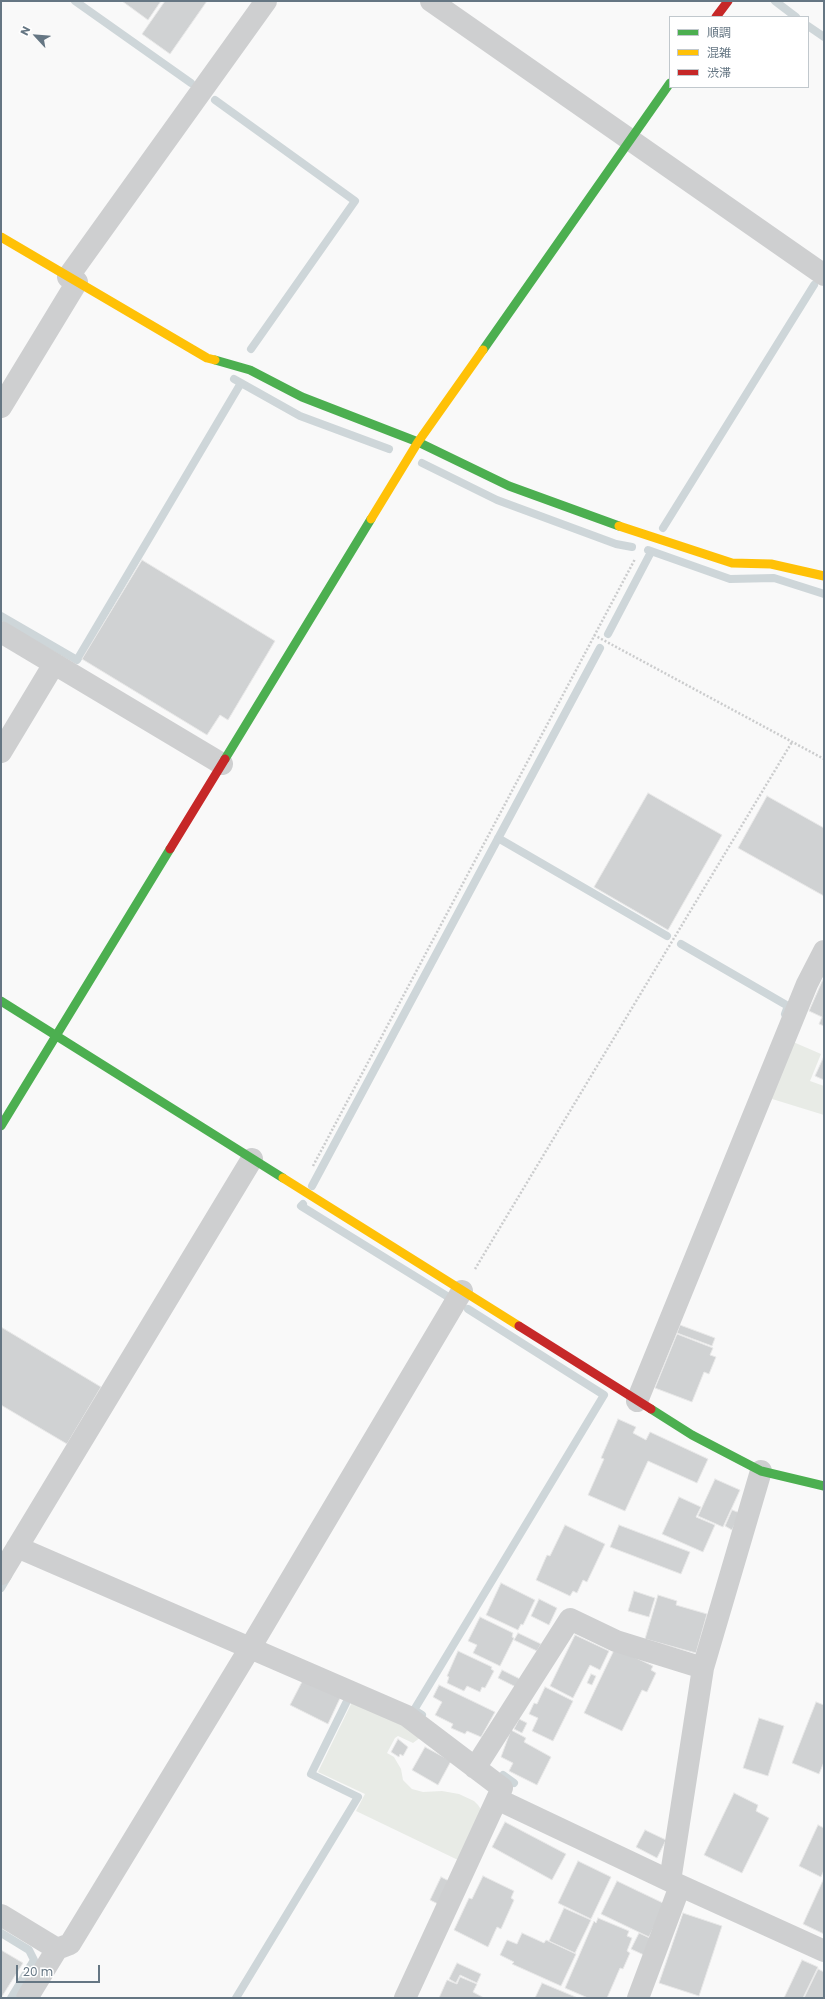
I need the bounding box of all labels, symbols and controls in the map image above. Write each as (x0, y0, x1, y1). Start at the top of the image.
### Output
north arrow (16, 16, 56, 56)
legend (669, 16, 809, 88)
text: N (16, 24, 34, 38)
text: 順調 (707, 24, 731, 41)
text: 混雑 (707, 44, 731, 61)
text: 渋滞 (707, 64, 731, 81)
scale bar (18, 1957, 102, 1983)
text: 20 m (23, 1963, 53, 1980)

